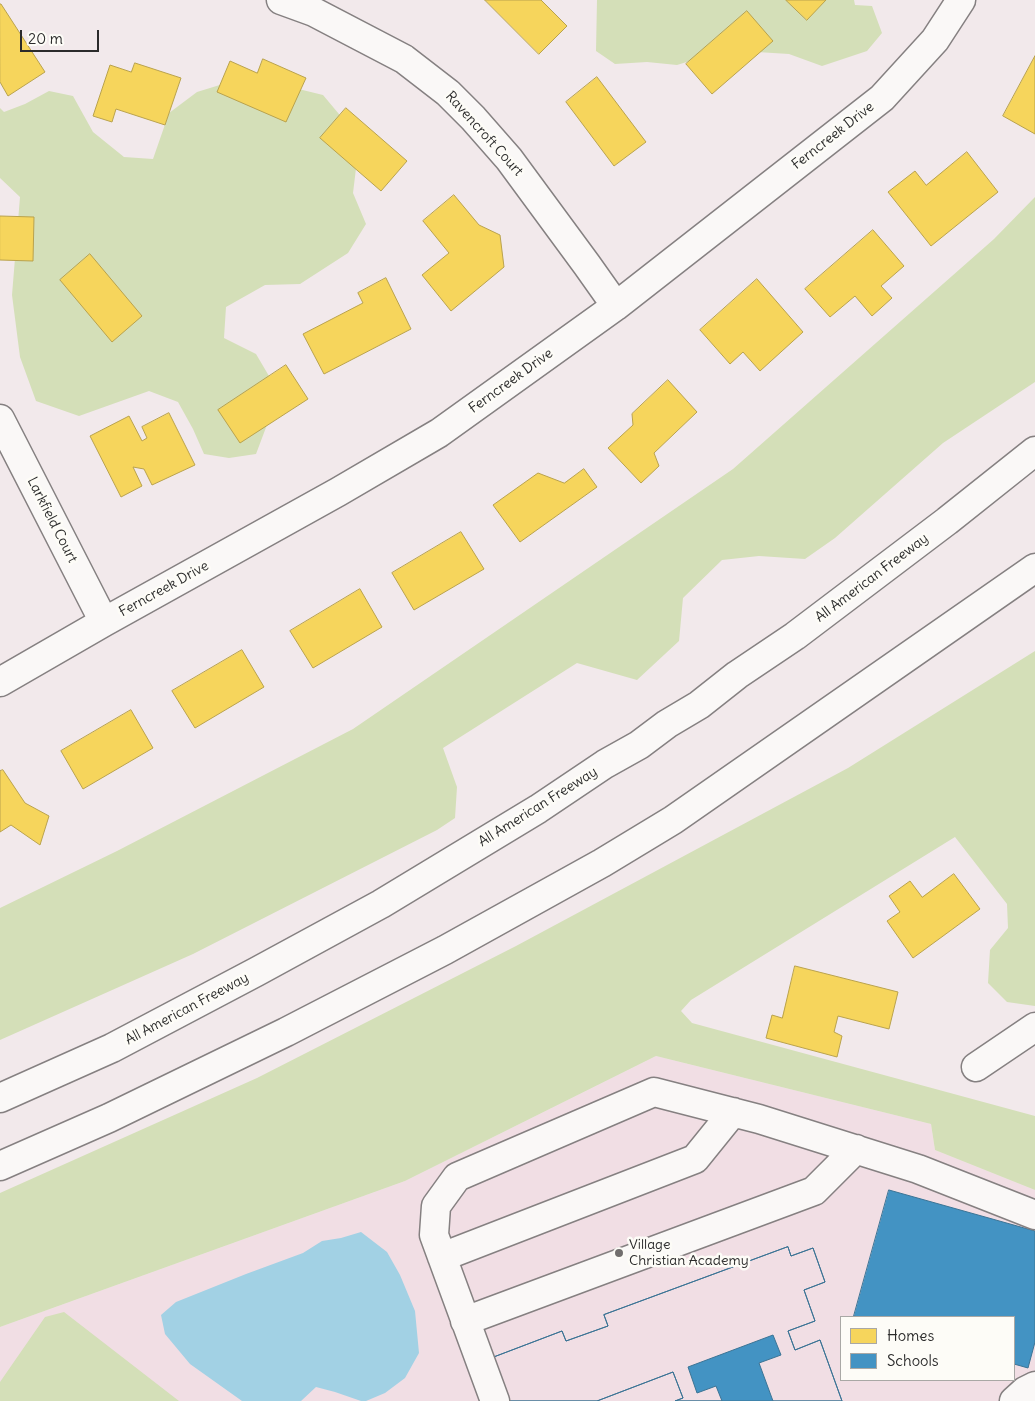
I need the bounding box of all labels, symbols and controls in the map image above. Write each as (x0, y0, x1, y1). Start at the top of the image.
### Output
scale bar (22, 20, 101, 52)
text: 20 m (28, 29, 63, 48)
street label: Ravencroft Court (442, 88, 526, 180)
street label: Ferncreek Drive (789, 99, 877, 173)
street label: Ferncreek Drive (466, 345, 556, 417)
street label: Larkfield Court (23, 474, 81, 566)
street label: All American Freeway (812, 530, 932, 626)
street label: Ferncreek Drive (116, 558, 212, 620)
street label: All American Freeway (475, 763, 601, 851)
street label: All American Freeway (122, 969, 252, 1049)
place label: Village Christian Academy (629, 1237, 749, 1270)
marker: Village Christian Academy (613, 1247, 625, 1259)
legend (840, 1316, 1015, 1381)
text: Homes (887, 1326, 934, 1345)
text: Schools (887, 1351, 939, 1370)

